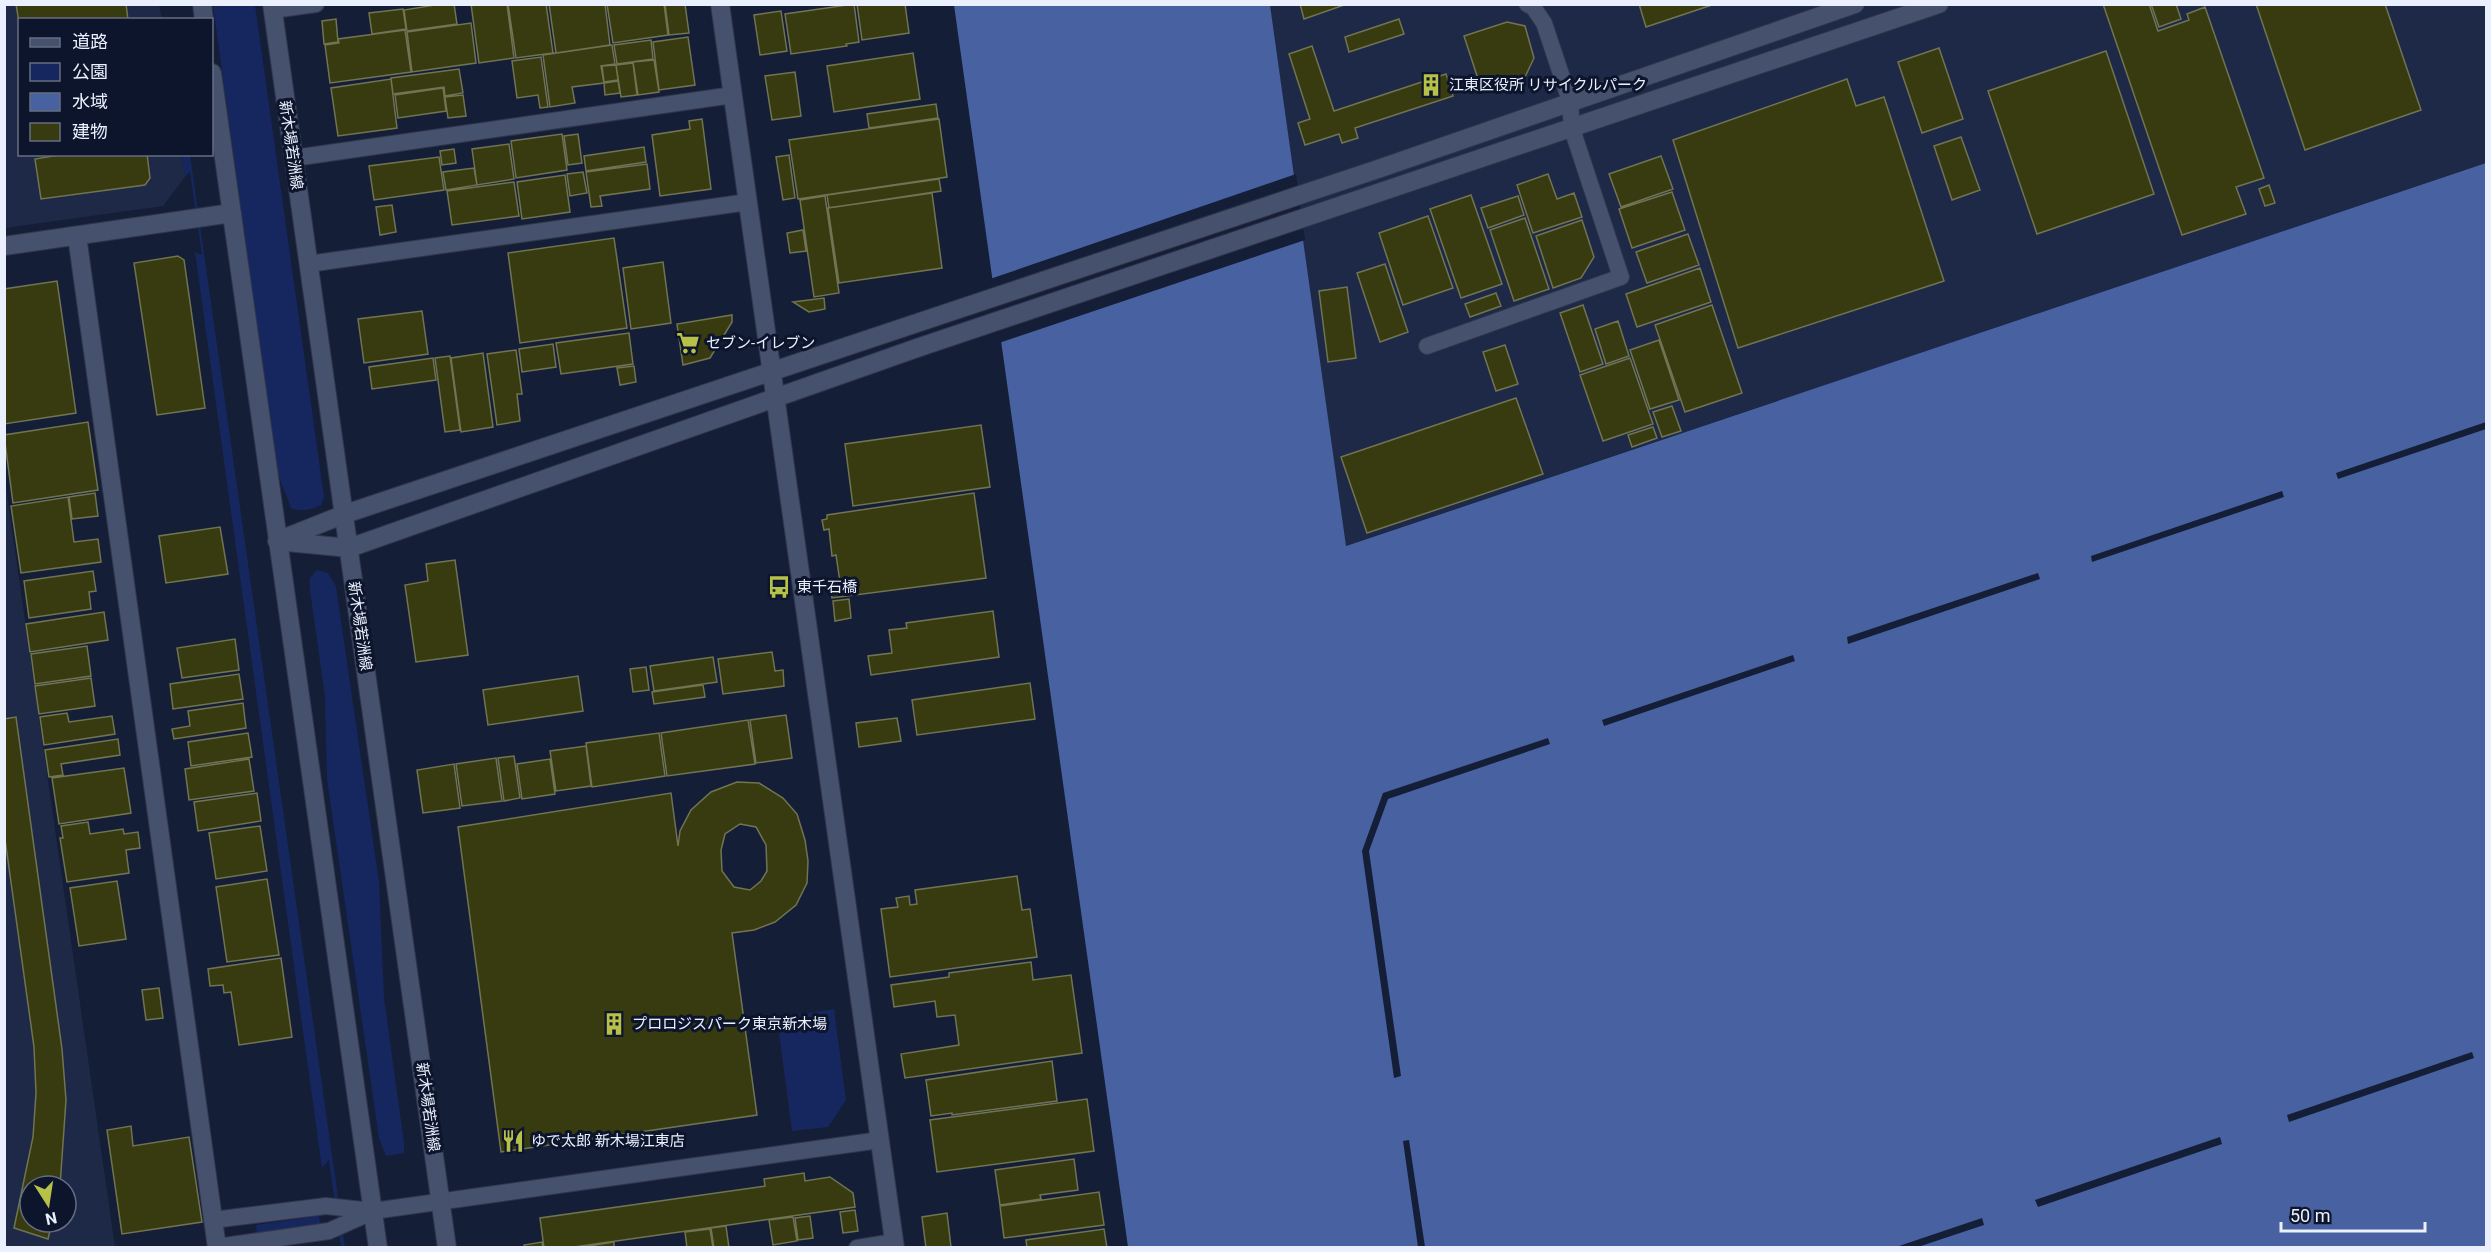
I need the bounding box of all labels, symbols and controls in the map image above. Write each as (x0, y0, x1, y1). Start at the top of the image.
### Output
legend (18, 18, 213, 156)
text: 道路 (72, 31, 108, 52)
text: 公園 (72, 61, 108, 82)
building icon: 江東区役所 リサイクルパーク (1418, 72, 1444, 98)
place label: 江東区役所 リサイクルパーク (1449, 76, 1647, 94)
text: 水域 (72, 91, 108, 112)
street label: 新木場若洲線 (276, 99, 306, 191)
text: 建物 (72, 121, 108, 142)
supermarket icon: セブン-イレブン (675, 330, 701, 356)
place label: セブン-イレブン (706, 334, 815, 352)
bus stop icon: 東千石橋 (766, 574, 792, 600)
place label: 東千石橋 (797, 578, 857, 596)
street label: 新木場若洲線 (345, 580, 375, 672)
building icon: プロロジスパーク東京新木場 (601, 1011, 627, 1037)
place label: プロロジスパーク東京新木場 (632, 1015, 827, 1033)
street label: 新木場若洲線 (413, 1061, 443, 1153)
restaurant icon: ゆで太郎 新木場江東店 (500, 1128, 526, 1154)
place label: ゆで太郎 新木場江東店 (531, 1132, 685, 1150)
north arrow (18, 1174, 78, 1234)
scale bar (2281, 1195, 2425, 1233)
text: 50 m (2290, 1205, 2330, 1226)
text: N (44, 1208, 59, 1229)

